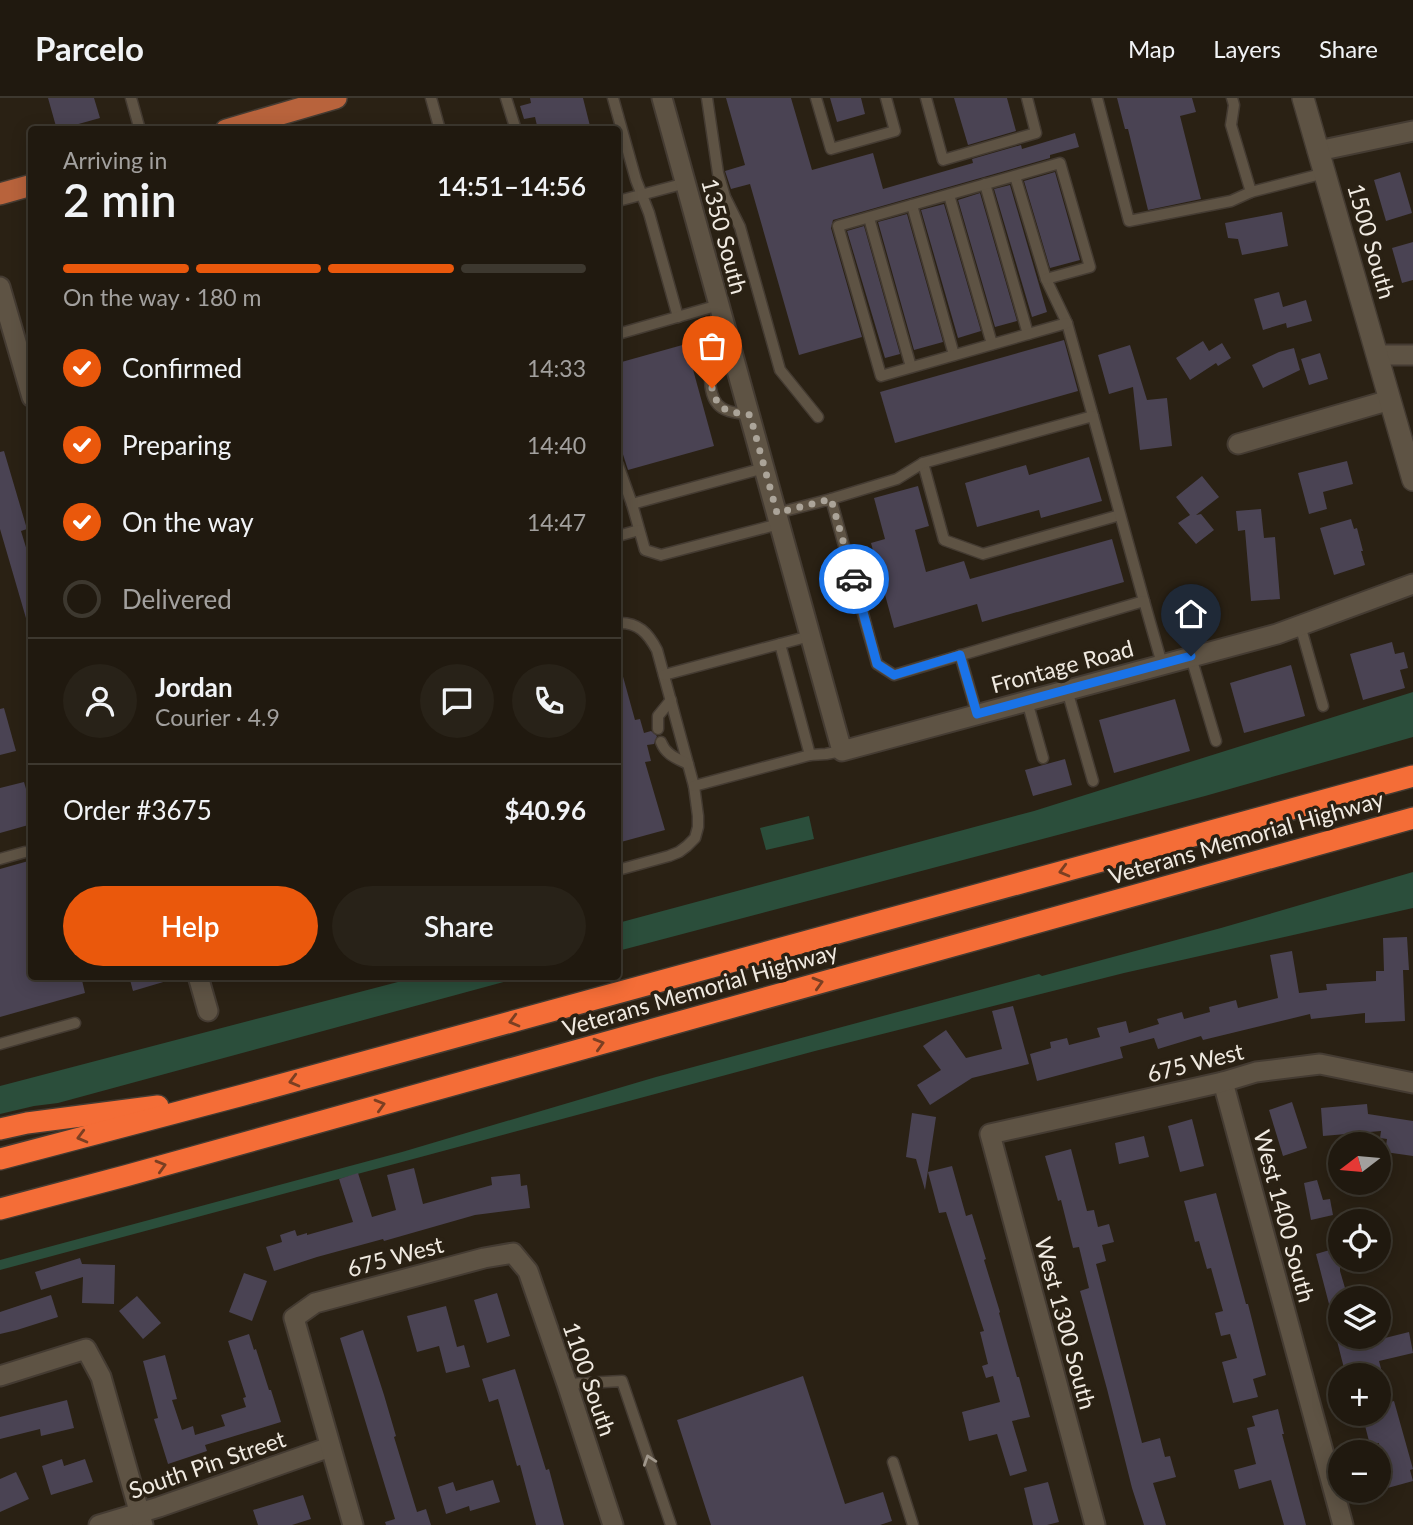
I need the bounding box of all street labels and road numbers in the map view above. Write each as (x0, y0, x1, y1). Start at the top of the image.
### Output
street label: 1350 South (696, 175, 754, 297)
street label: 1500 South (1342, 180, 1402, 302)
street label: Frontage Road (988, 634, 1136, 698)
street label: Veterans Memorial Highway (1105, 784, 1387, 890)
street label: Veterans Memorial Highway (559, 936, 841, 1042)
street label: 675 West (1144, 1036, 1247, 1087)
street label: West 1400 South (1249, 1127, 1321, 1305)
street label: 675 West (344, 1230, 447, 1282)
street label: West 1300 South (1030, 1234, 1102, 1412)
street label: 1100 South (557, 1318, 623, 1440)
street label: South Pin Street (125, 1424, 290, 1504)

